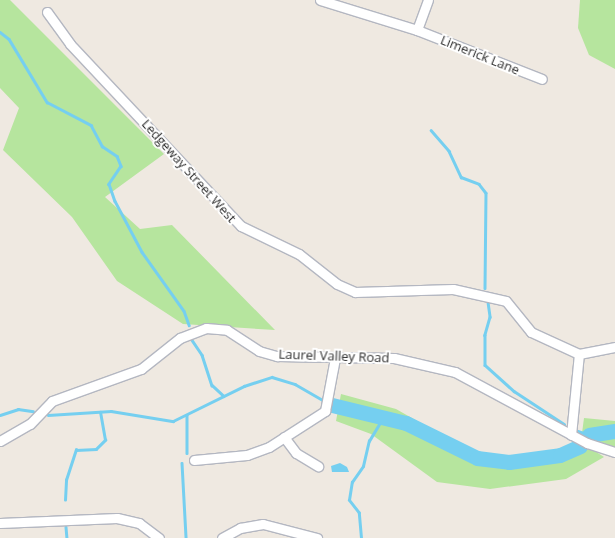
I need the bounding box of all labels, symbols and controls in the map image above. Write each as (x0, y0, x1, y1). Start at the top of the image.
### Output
street label: Limerick Lane (438, 32, 522, 78)
street label: Ledgeway Street West (139, 116, 239, 226)
street label: Laurel Valley Road (278, 346, 390, 366)

